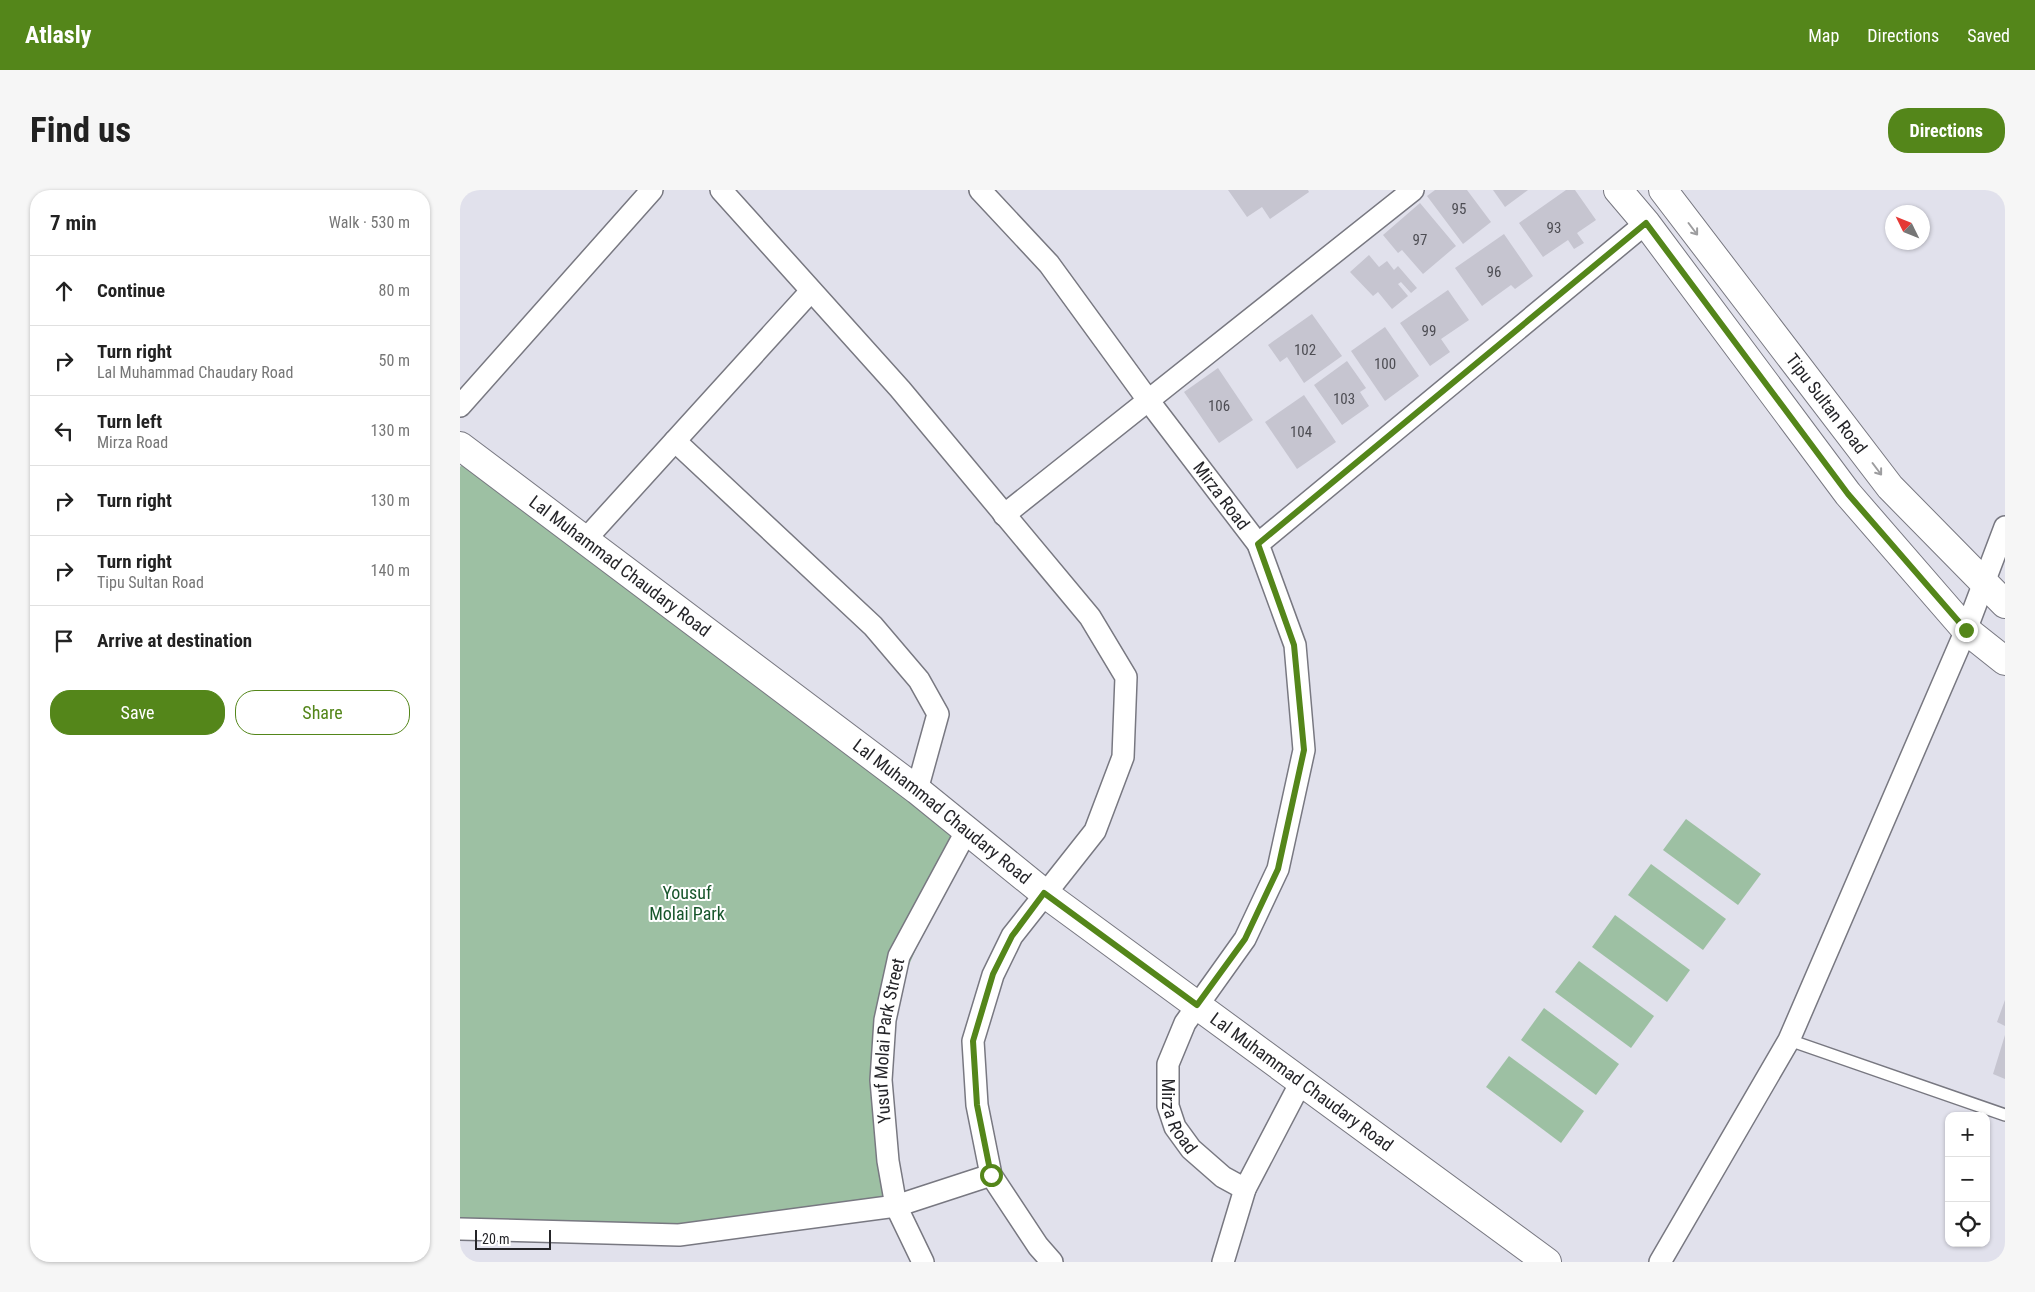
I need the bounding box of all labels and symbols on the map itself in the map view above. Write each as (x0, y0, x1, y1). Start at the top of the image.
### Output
house number: 95 (1452, 200, 1466, 218)
north arrow (1885, 205, 1930, 250)
house number: 93 (1547, 219, 1561, 237)
one-way arrow (1688, 222, 1698, 236)
house number: 97 (1413, 231, 1427, 249)
house number: 96 (1487, 263, 1501, 281)
house number: 99 (1422, 322, 1436, 340)
house number: 102 (1294, 341, 1316, 359)
street label: Tipu Sultan Road (1782, 349, 1872, 458)
house number: 100 (1374, 355, 1396, 373)
house number: 103 (1333, 390, 1355, 408)
house number: 106 (1208, 397, 1230, 415)
house number: 104 (1290, 423, 1312, 441)
street label: Mirza Road (1189, 457, 1254, 534)
one-way arrow (1871, 462, 1882, 475)
street label: Lal Muhammad Chaudary Road (525, 491, 715, 641)
route end (1955, 619, 1978, 642)
street label: Lal Muhammad Chaudary Road (849, 735, 1035, 888)
park label: Yousuf Molai Park (649, 882, 725, 924)
street label: Yusuf Molai Park Street (870, 956, 908, 1124)
street label: Lal Muhammad Chaudary Road (1206, 1008, 1397, 1155)
street label: Mirza Road (1158, 1079, 1202, 1158)
route start (980, 1164, 1003, 1187)
scale bar (475, 1227, 551, 1250)

